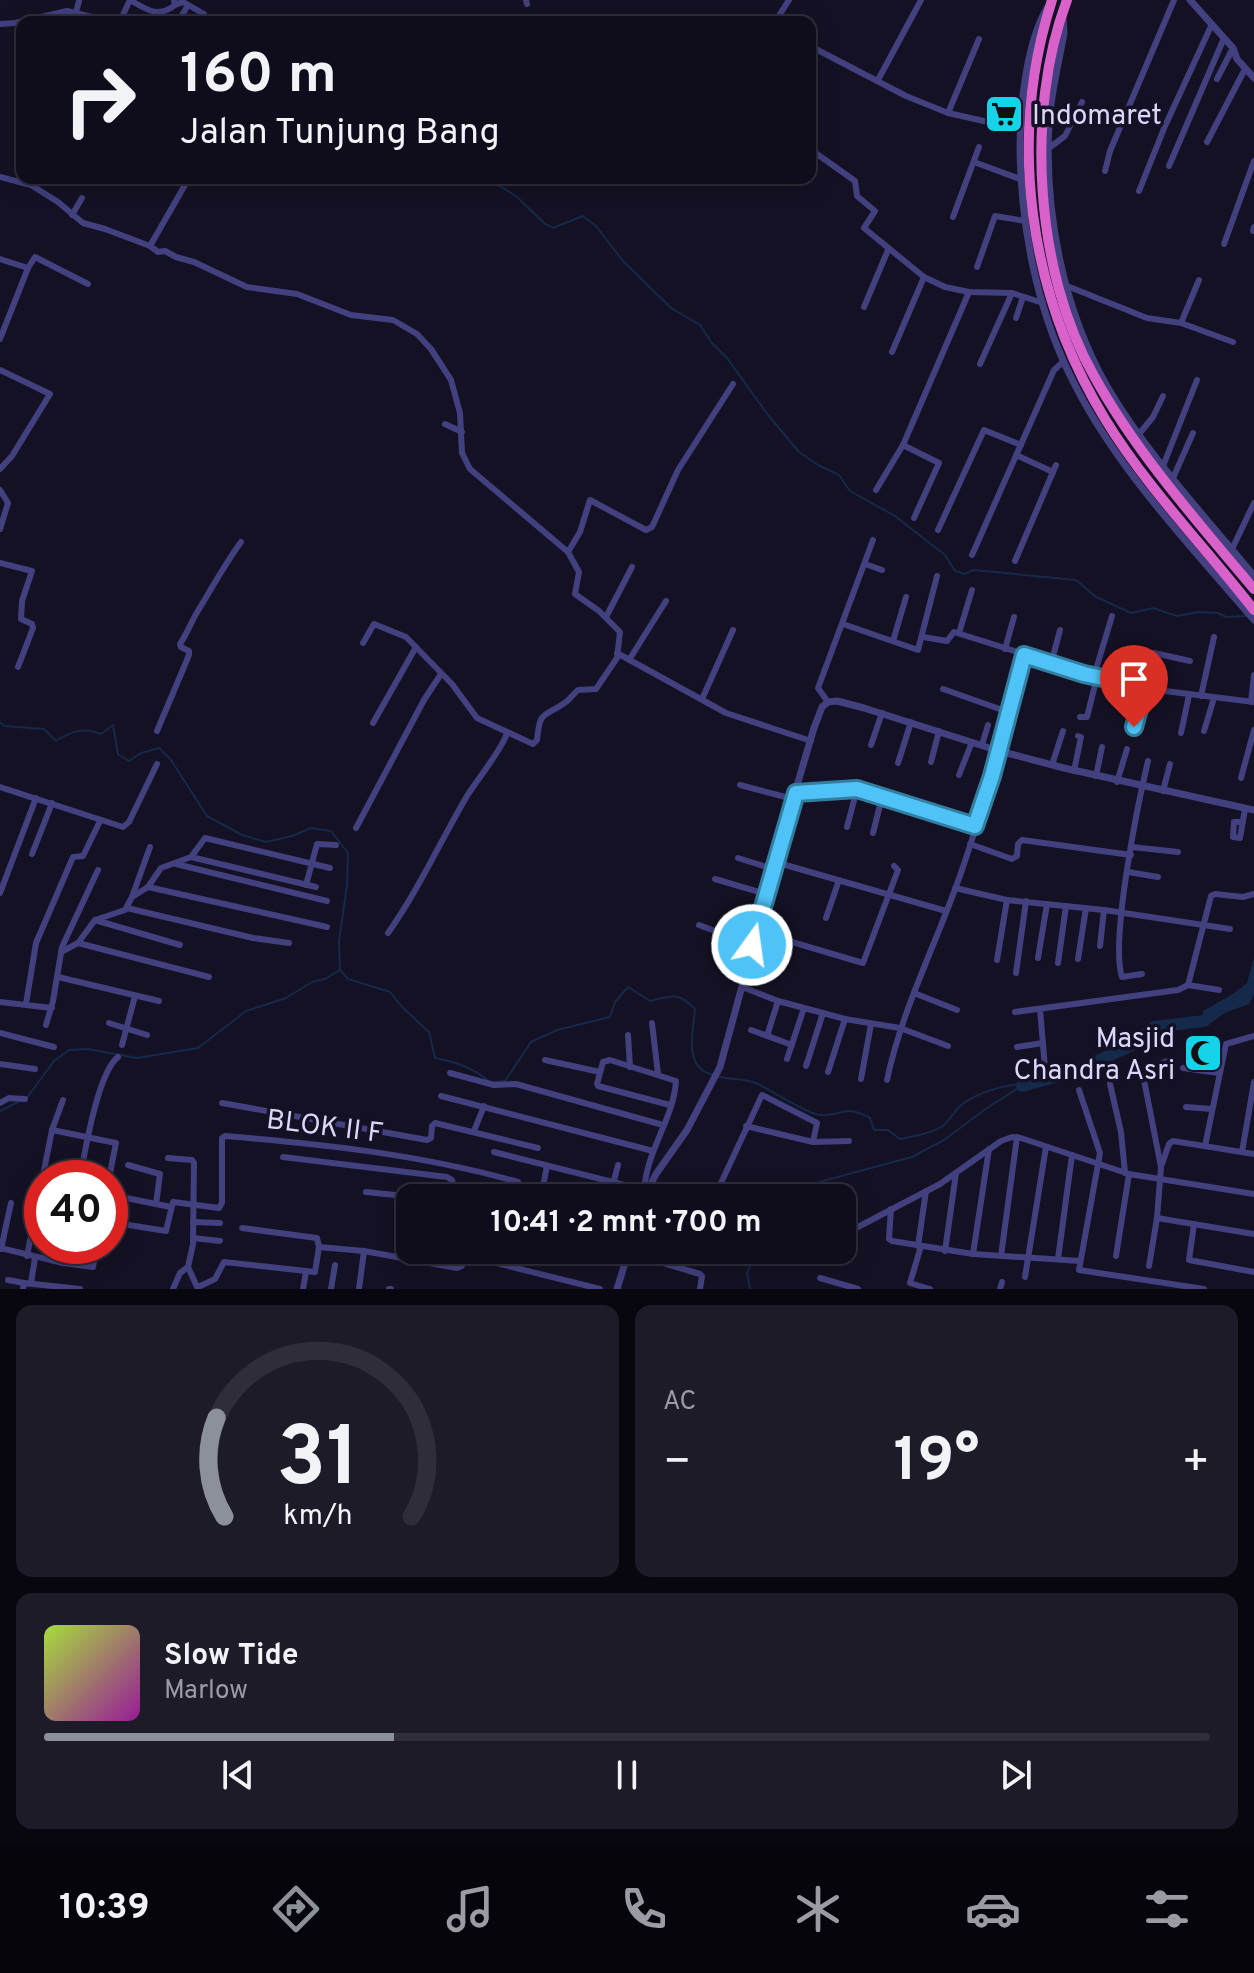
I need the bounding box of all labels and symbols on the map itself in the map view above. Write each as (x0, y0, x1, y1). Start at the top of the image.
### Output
supermarket icon: Indomaret (983, 93, 1025, 135)
place label: Indomaret (1032, 99, 1162, 135)
pin (1100, 645, 1168, 727)
position arrow (710, 903, 794, 987)
place label: Masjid Chandra Asri (1014, 1022, 1175, 1090)
mosque icon: Masjid Chandra Asri (1182, 1032, 1224, 1074)
street label: BLOK II F (264, 1103, 385, 1153)
speed limit sign: 40 (24, 1160, 128, 1264)

